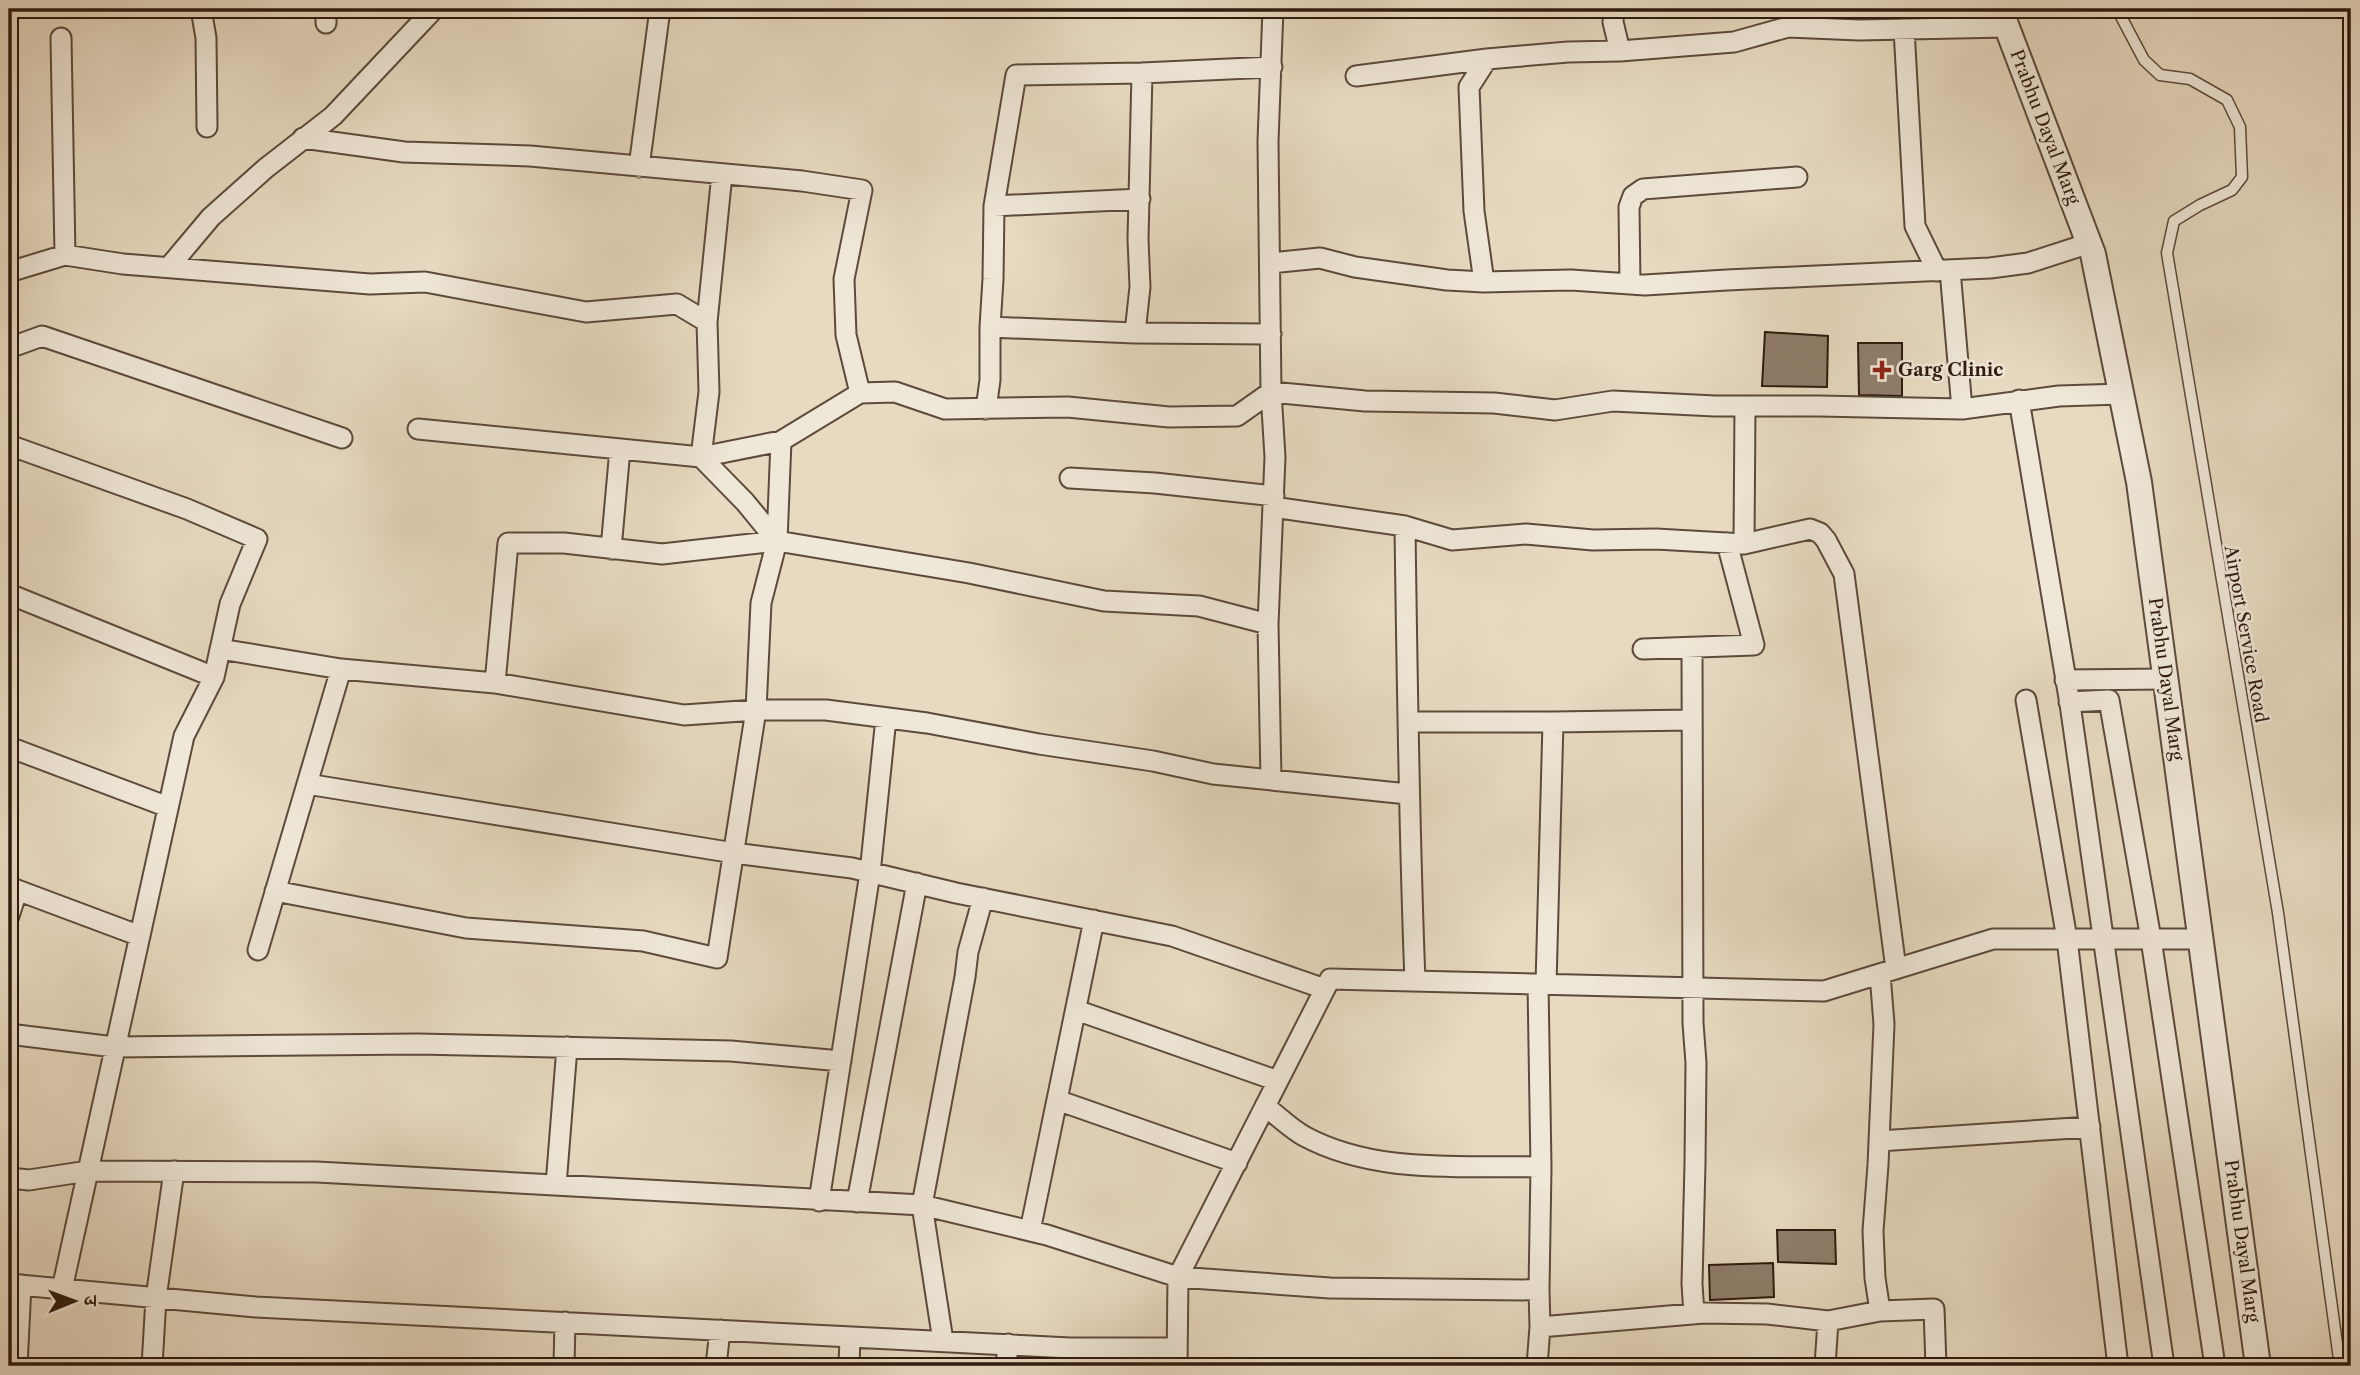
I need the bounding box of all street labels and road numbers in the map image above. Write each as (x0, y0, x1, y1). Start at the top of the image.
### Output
street label: Prabhu Dayal Marg (2005, 46, 2085, 208)
street label: Airport Service Road (2219, 543, 2272, 724)
street label: Prabhu Dayal Marg (2144, 596, 2188, 762)
street label: Prabhu Dayal Marg (2220, 1158, 2264, 1324)

